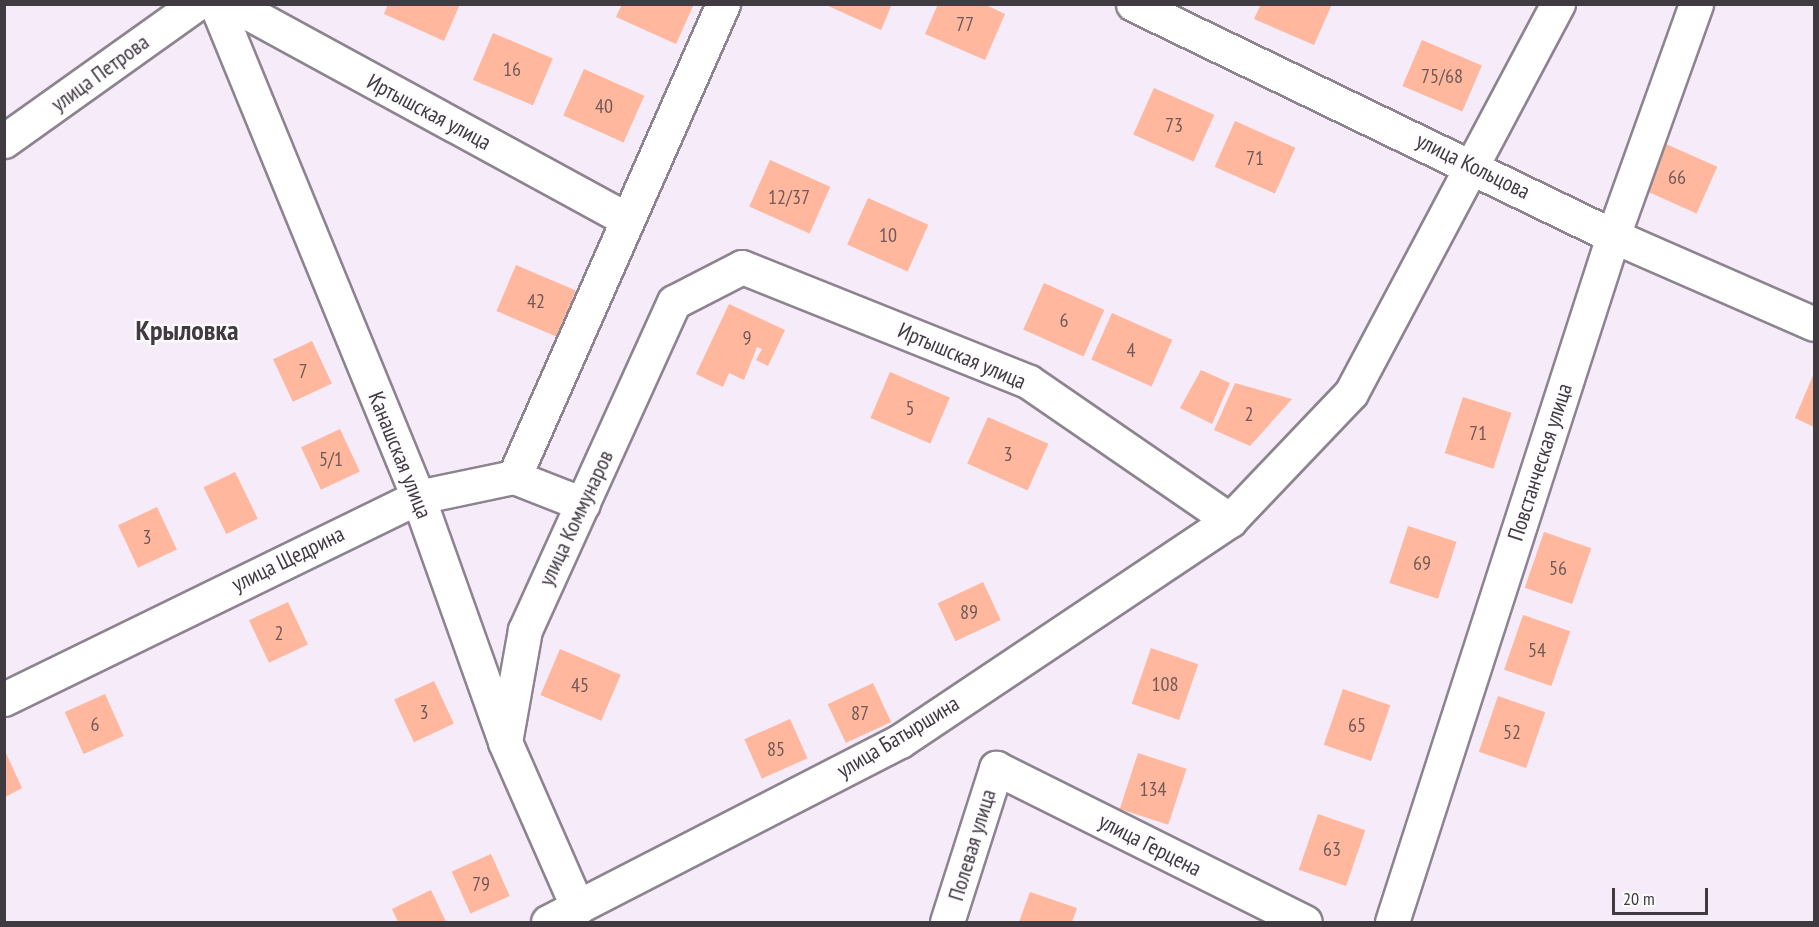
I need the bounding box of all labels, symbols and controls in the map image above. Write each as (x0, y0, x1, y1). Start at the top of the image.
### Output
house number: 77 (956, 12, 974, 36)
street label: улица Петрова (46, 29, 154, 117)
house number: 16 (503, 57, 521, 81)
house number: 75/68 (1421, 64, 1463, 88)
street label: Иртышская улица (362, 68, 496, 156)
house number: 40 (595, 94, 613, 118)
house number: 73 (1165, 113, 1183, 137)
street label: улица Кольцова (1412, 127, 1534, 205)
house number: 71 (1246, 146, 1264, 170)
house number: 66 (1668, 165, 1686, 189)
house number: 12/37 (768, 185, 810, 209)
house number: 10 (879, 223, 897, 247)
house number: 42 (527, 289, 545, 313)
house number: 6 (1060, 308, 1068, 332)
district label: Крыловка (136, 313, 238, 347)
street label: Иртышская улица (894, 317, 1030, 395)
house number: 9 (743, 326, 751, 350)
house number: 4 (1127, 338, 1135, 362)
house number: 7 (299, 359, 307, 383)
street label: Повстанческая улица (1502, 380, 1578, 544)
street label: Канашская улица (363, 388, 437, 522)
house number: 5 (906, 396, 914, 420)
house number: 2 (1245, 402, 1253, 426)
house number: 71 (1469, 421, 1487, 445)
house number: 3 (1004, 442, 1012, 466)
street label: улица Коммунаров (533, 446, 619, 590)
house number: 5/1 (319, 447, 343, 471)
street label: улица Щедрина (228, 520, 348, 598)
house number: 3 (143, 525, 151, 549)
house number: 69 (1413, 551, 1431, 575)
house number: 56 (1549, 556, 1567, 580)
house number: 89 (960, 600, 978, 624)
house number: 2 (275, 621, 283, 645)
house number: 54 (1528, 638, 1546, 662)
house number: 108 (1152, 672, 1178, 696)
house number: 45 (571, 673, 589, 697)
street label: улица Батыршина (832, 690, 964, 784)
house number: 3 (420, 700, 428, 724)
house number: 87 (851, 701, 869, 725)
house number: 6 (91, 712, 99, 736)
house number: 65 (1348, 713, 1366, 737)
house number: 52 (1503, 720, 1521, 744)
house number: 85 (767, 737, 785, 761)
house number: 134 (1140, 777, 1166, 801)
street label: Полевая улица (943, 786, 1001, 904)
street label: улица Герцена (1094, 808, 1206, 882)
house number: 63 (1323, 837, 1341, 861)
house number: 79 (472, 872, 490, 896)
scale bar (1615, 876, 1711, 914)
text: 20 m (1623, 887, 1655, 910)

